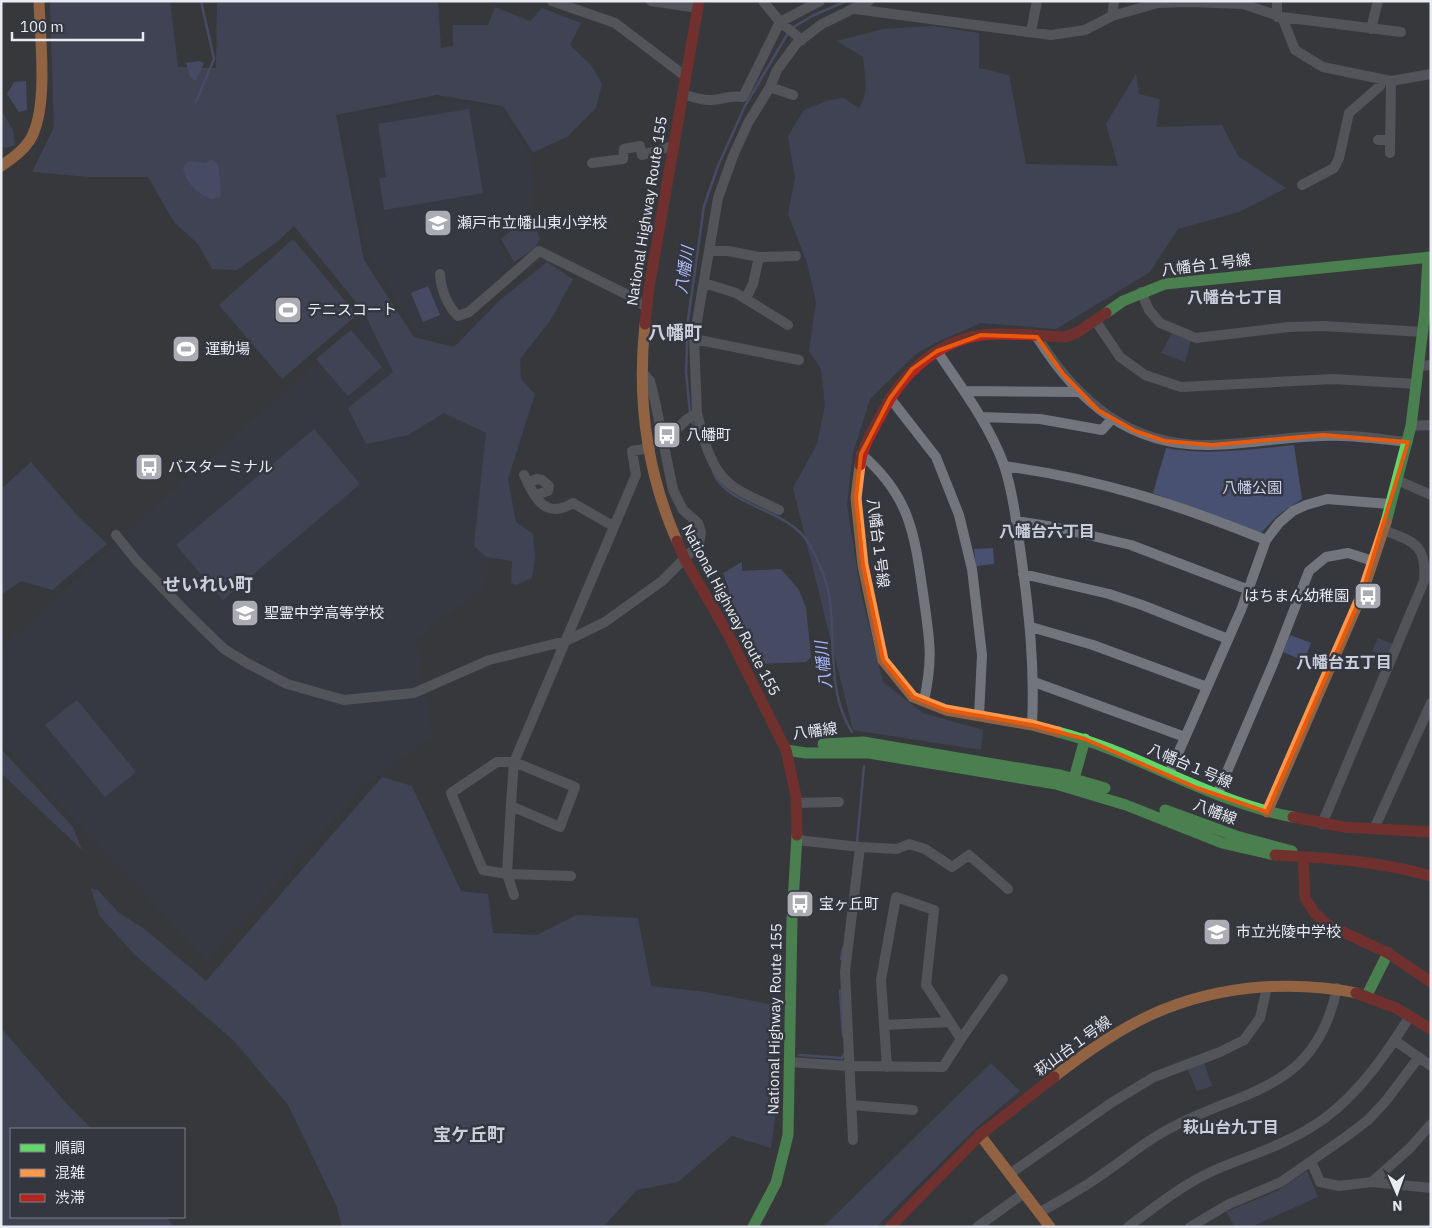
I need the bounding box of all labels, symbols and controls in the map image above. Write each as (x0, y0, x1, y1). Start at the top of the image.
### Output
scale bar (12, 10, 144, 42)
text: 100 m (20, 17, 64, 36)
street label: National Highway Route 155 (622, 115, 671, 307)
school or university icon: 瀬戸市立幡山東小学校 (423, 208, 453, 238)
place label: 瀬戸市立幡山東小学校 (457, 213, 607, 232)
water label: 八幡川 (671, 243, 698, 295)
street label: 八幡台１号線 (1160, 250, 1252, 279)
district label: 八幡台七丁目 (1187, 287, 1283, 307)
sports icon: テニスコート (273, 295, 303, 325)
place label: テニスコート (307, 300, 397, 319)
district label: 八幡町 (648, 321, 702, 344)
sports icon: 運動場 (171, 334, 201, 364)
place label: 運動場 (205, 339, 250, 358)
bus stop icon: 八幡町 (652, 420, 682, 450)
place label: 八幡町 (686, 425, 731, 444)
bus stop icon: バスターミナル (134, 452, 164, 482)
place label: バスターミナル (168, 457, 273, 476)
park label: 八幡公園 (1222, 478, 1282, 497)
street label: 八幡台１号線 (864, 497, 893, 589)
street label: National Highway Route 155 (678, 521, 785, 699)
district label: 八幡台六丁目 (999, 521, 1095, 541)
district label: せいれい町 (163, 573, 253, 596)
bus stop icon: はちまん幼稚園 (1353, 581, 1383, 611)
place label: はちまん幼稚園 (1244, 586, 1349, 605)
school or university icon: 聖霊中学高等学校 (230, 598, 260, 628)
place label: 聖霊中学高等学校 (264, 603, 384, 622)
water label: 八幡川 (810, 638, 835, 690)
district label: 八幡台五丁目 (1296, 652, 1392, 672)
street label: 八幡線 (791, 718, 838, 743)
street label: 八幡台１号線 (1145, 739, 1235, 792)
street label: 八幡線 (1191, 795, 1240, 828)
bus stop icon: 宝ヶ丘町 (785, 889, 815, 919)
place label: 宝ヶ丘町 (819, 894, 879, 913)
school or university icon: 市立光陵中学校 (1202, 917, 1232, 947)
place label: 市立光陵中学校 (1236, 922, 1341, 941)
street label: National Highway Route 155 (763, 923, 786, 1115)
street label: 萩山台１号線 (1031, 1011, 1115, 1080)
district label: 萩山台九丁目 (1183, 1117, 1279, 1137)
district label: 宝ケ丘町 (433, 1123, 505, 1146)
legend (10, 1128, 185, 1218)
text: 順調 (55, 1138, 85, 1157)
text: 混雑 (55, 1163, 85, 1182)
north arrow (1372, 1168, 1422, 1218)
text: 渋滞 (55, 1188, 85, 1207)
text: N (1392, 1197, 1403, 1215)

